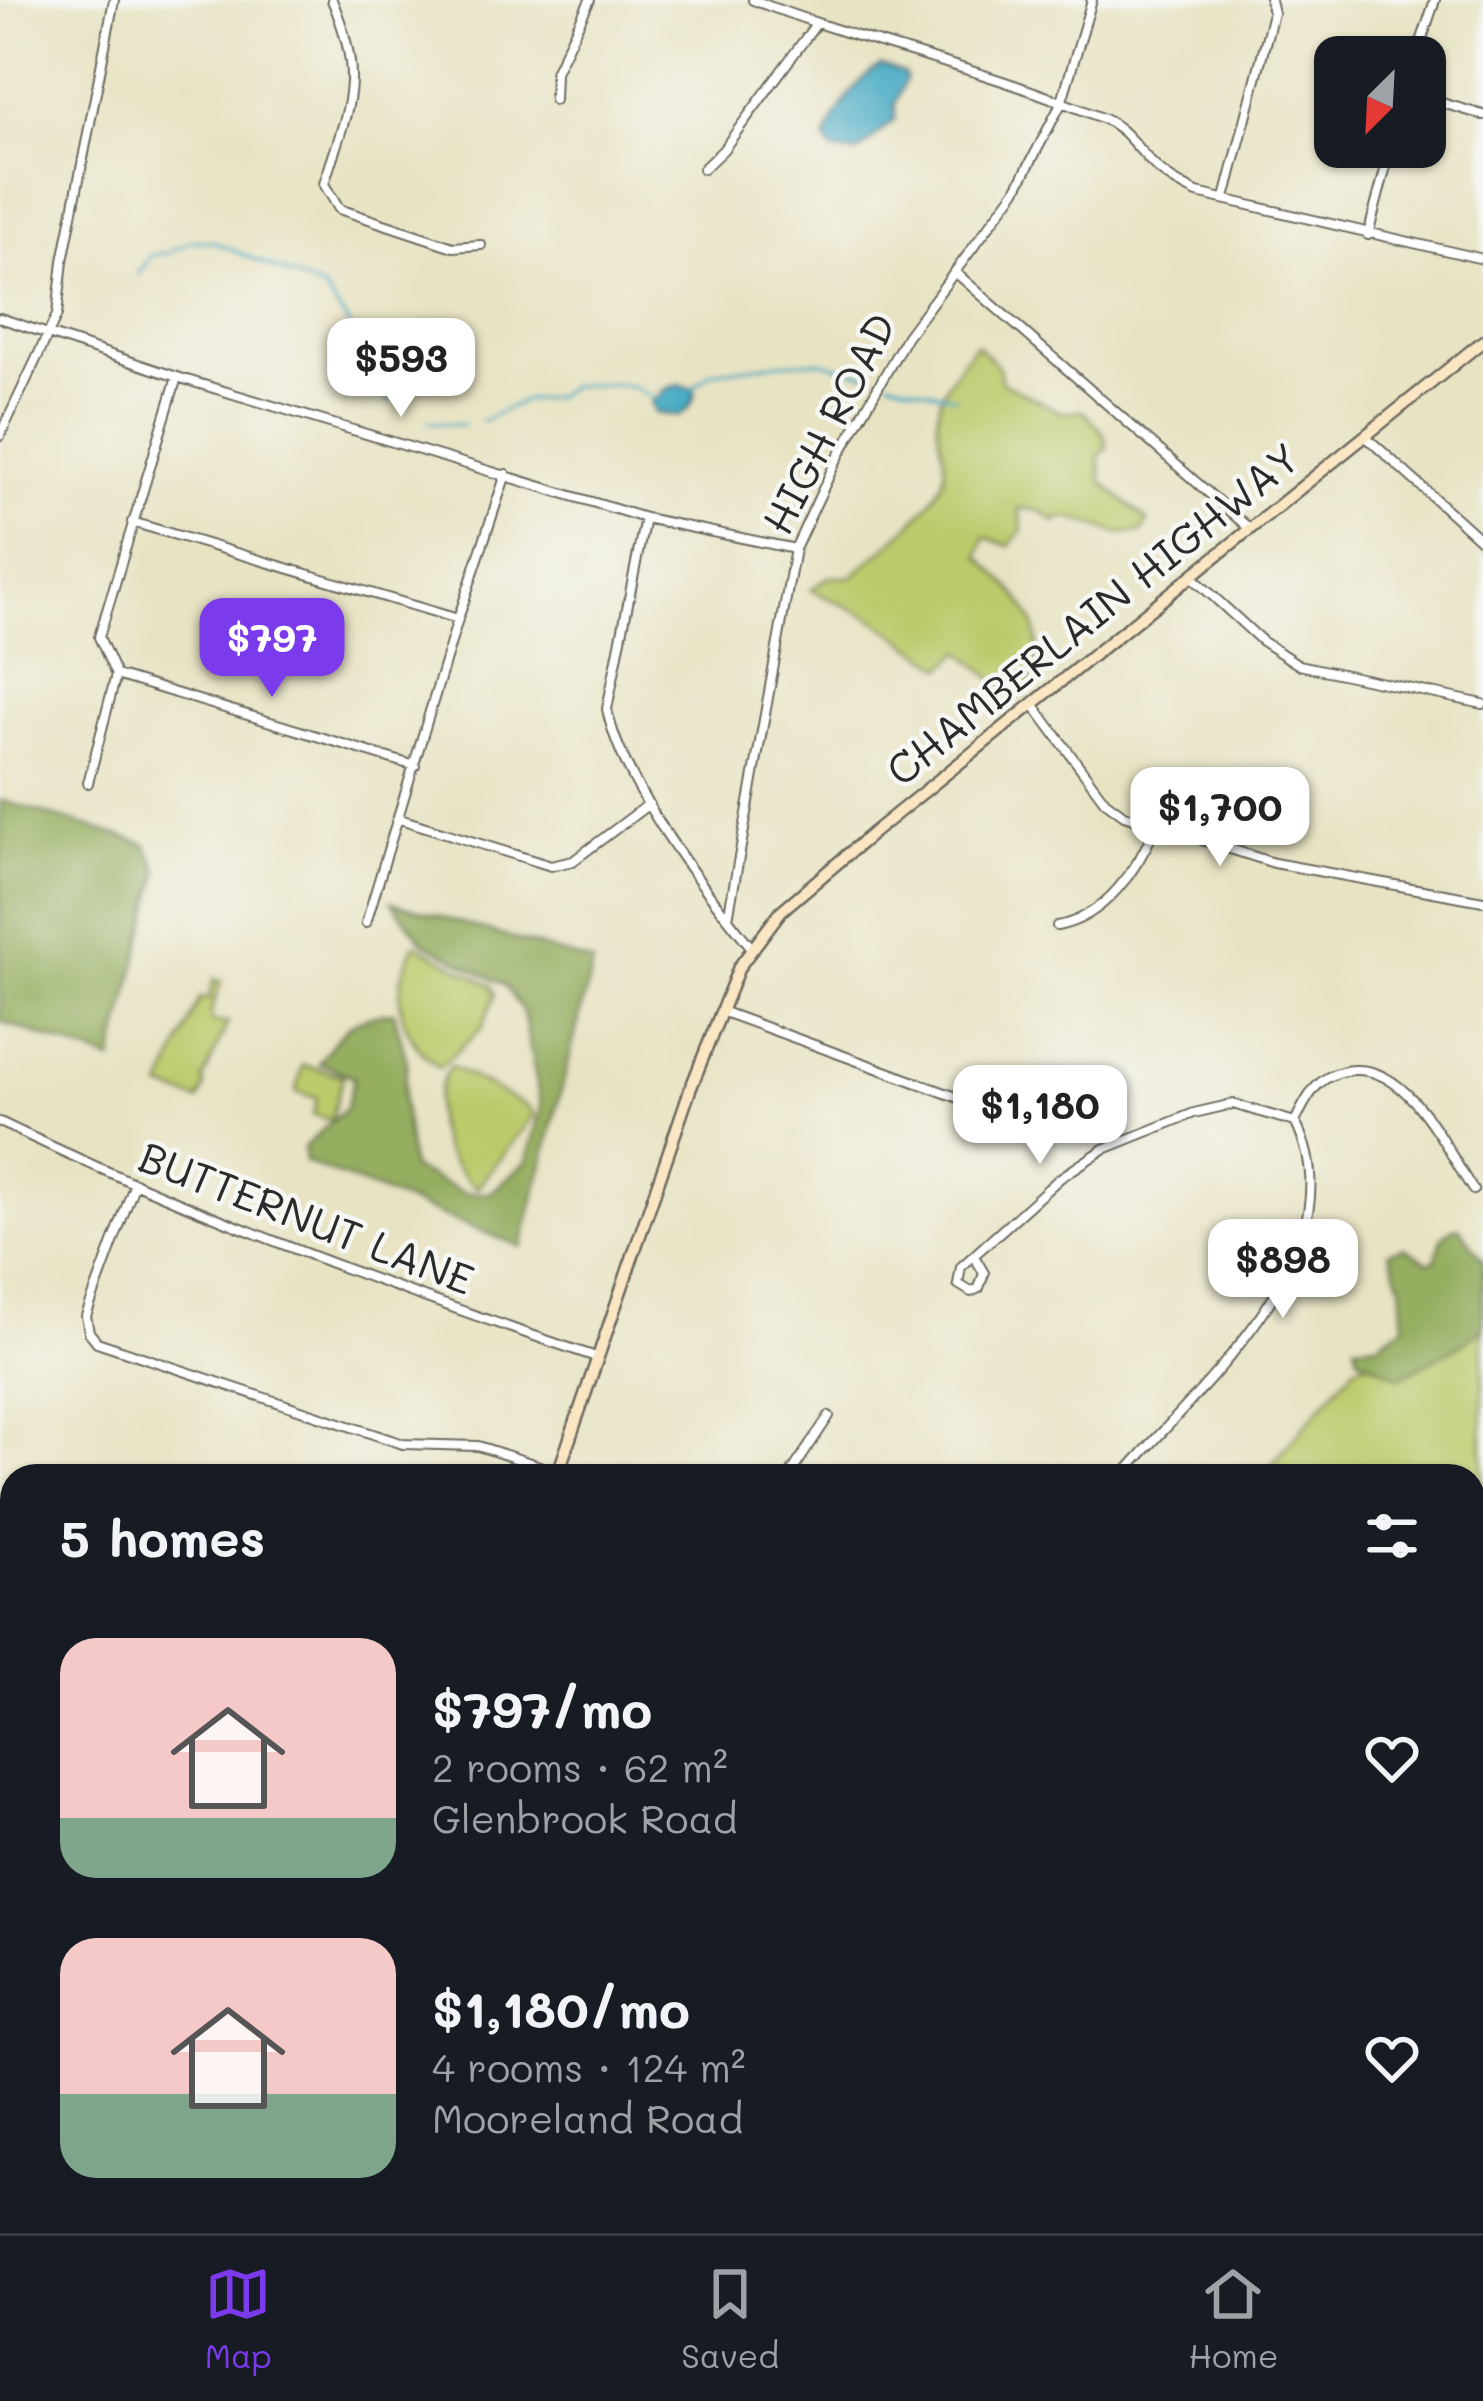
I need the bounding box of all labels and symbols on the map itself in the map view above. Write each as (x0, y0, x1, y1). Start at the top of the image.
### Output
north arrow (1314, 36, 1446, 168)
street label: HIGH ROAD (749, 303, 907, 543)
pin: $593 (330, 318, 472, 420)
street label: CHAMBERLAIN HIGHWAY (874, 429, 1310, 797)
pin: $797 (201, 598, 343, 700)
pin: $1,700 (1122, 767, 1318, 869)
pin: $1,180 (942, 1065, 1138, 1167)
street label: BUTTERNUT LANE (132, 1128, 482, 1306)
pin: $898 (1212, 1219, 1354, 1321)

